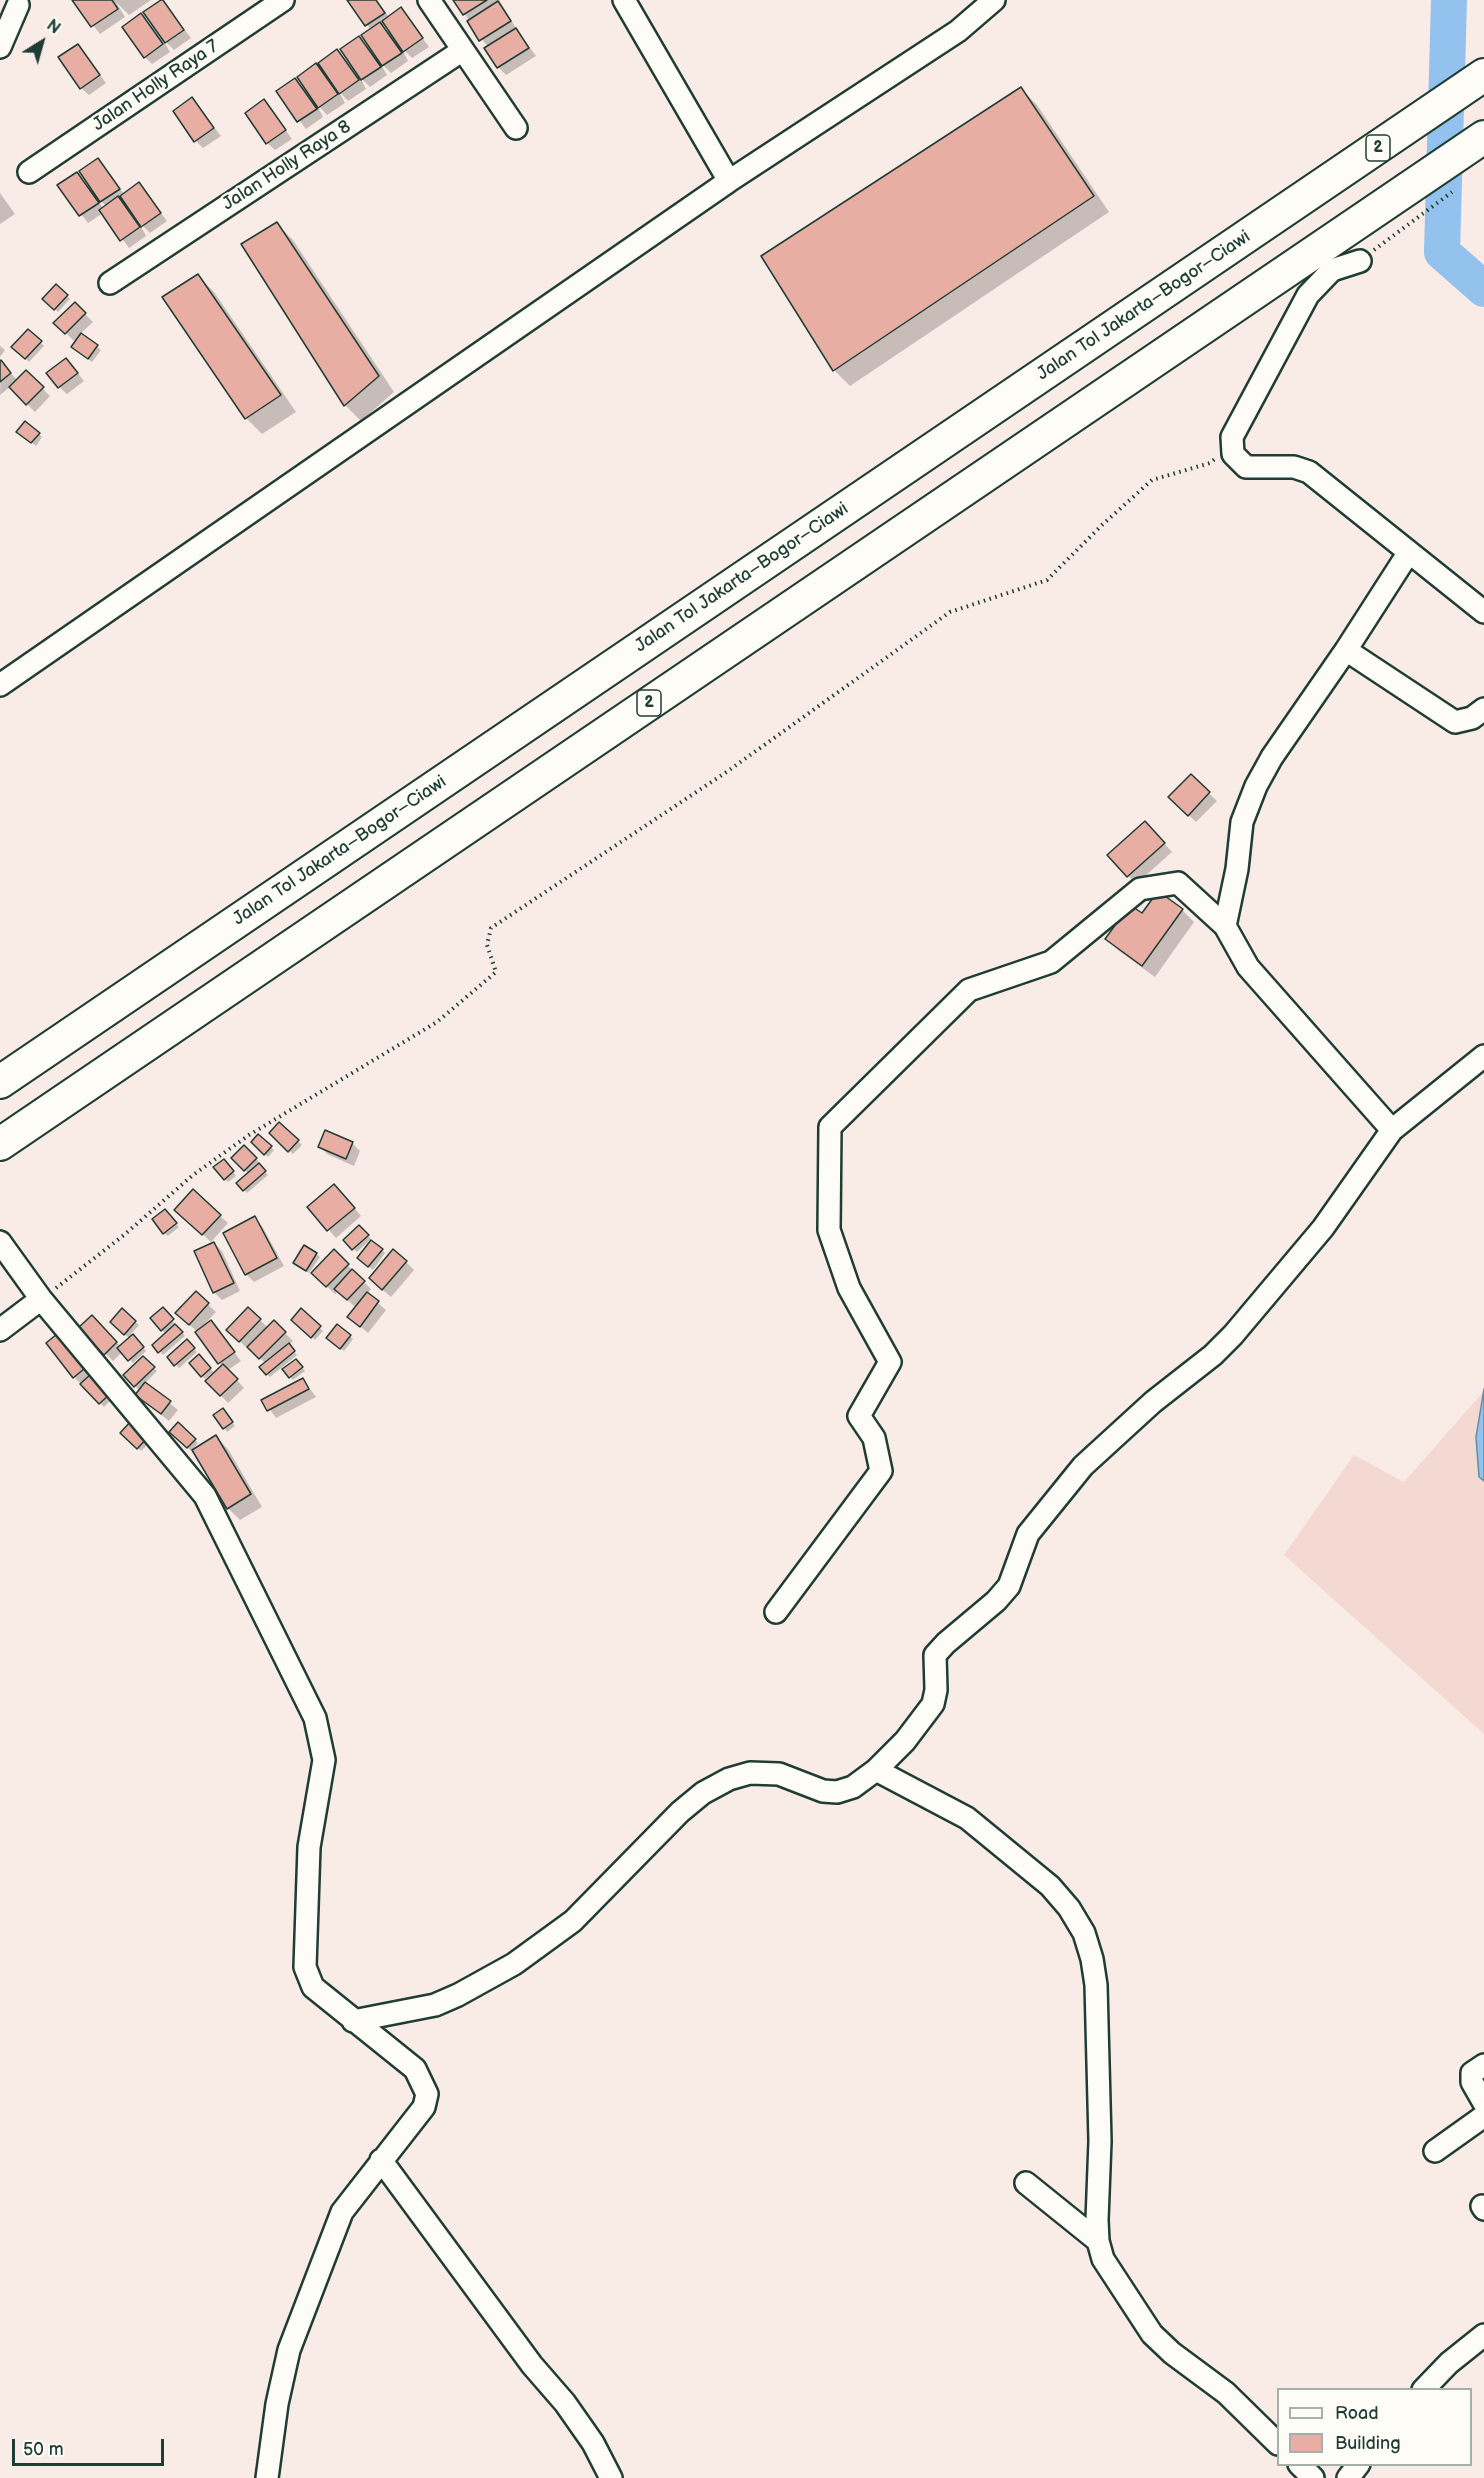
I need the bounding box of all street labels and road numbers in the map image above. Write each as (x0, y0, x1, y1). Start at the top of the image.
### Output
street label: Jalan Holly Raya 7 (89, 36, 223, 136)
street label: Jalan Holly Raya 8 (219, 116, 355, 216)
road number: 2 (1366, 135, 1390, 161)
street label: Jalan Tol Jakarta–Bogor–Ciawi (1033, 226, 1255, 386)
street label: Jalan Tol Jakarta–Bogor–Ciawi (631, 498, 853, 658)
road number: 2 (637, 690, 661, 716)
street label: Jalan Tol Jakarta–Bogor–Ciawi (229, 771, 451, 931)

